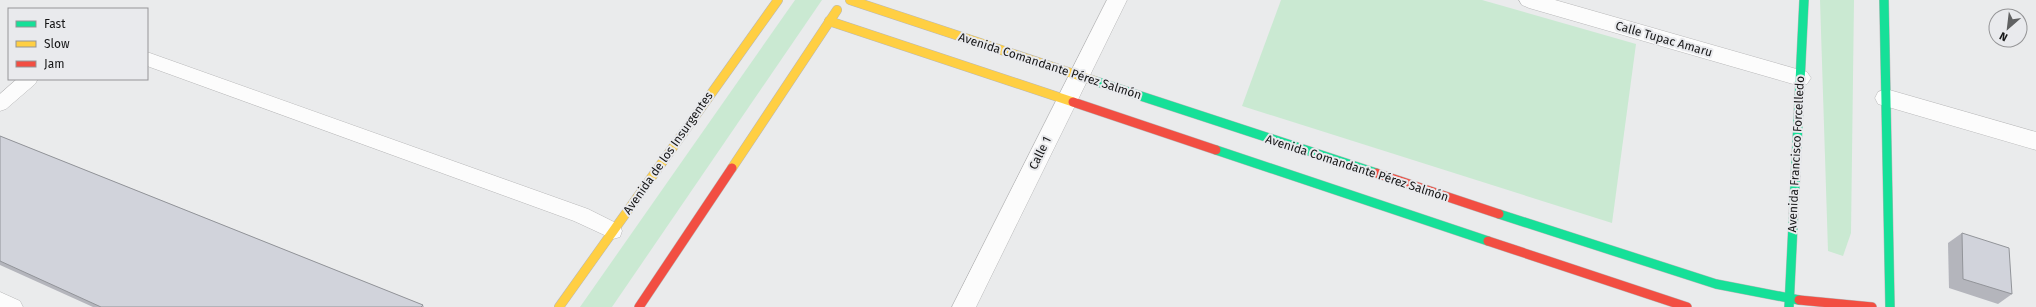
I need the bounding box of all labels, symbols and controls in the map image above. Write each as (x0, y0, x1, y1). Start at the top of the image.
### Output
legend (8, 8, 148, 80)
north arrow (1988, 8, 2028, 48)
text: Fast (44, 17, 66, 31)
street label: Calle Tupac Amaru (1614, 18, 1714, 60)
text: N (1997, 29, 2010, 44)
street label: Avenida Comandante Pérez Salmón (957, 30, 1143, 102)
text: Slow (44, 37, 70, 51)
text: Jam (44, 57, 64, 71)
street label: Avenida Francisco Forcelledo (1785, 75, 1807, 233)
street label: Avenida de los Insurgentes (620, 89, 716, 217)
street label: Avenida Comandante Pérez Salmón (1264, 132, 1450, 204)
street label: Calle 1 (1026, 134, 1054, 172)

